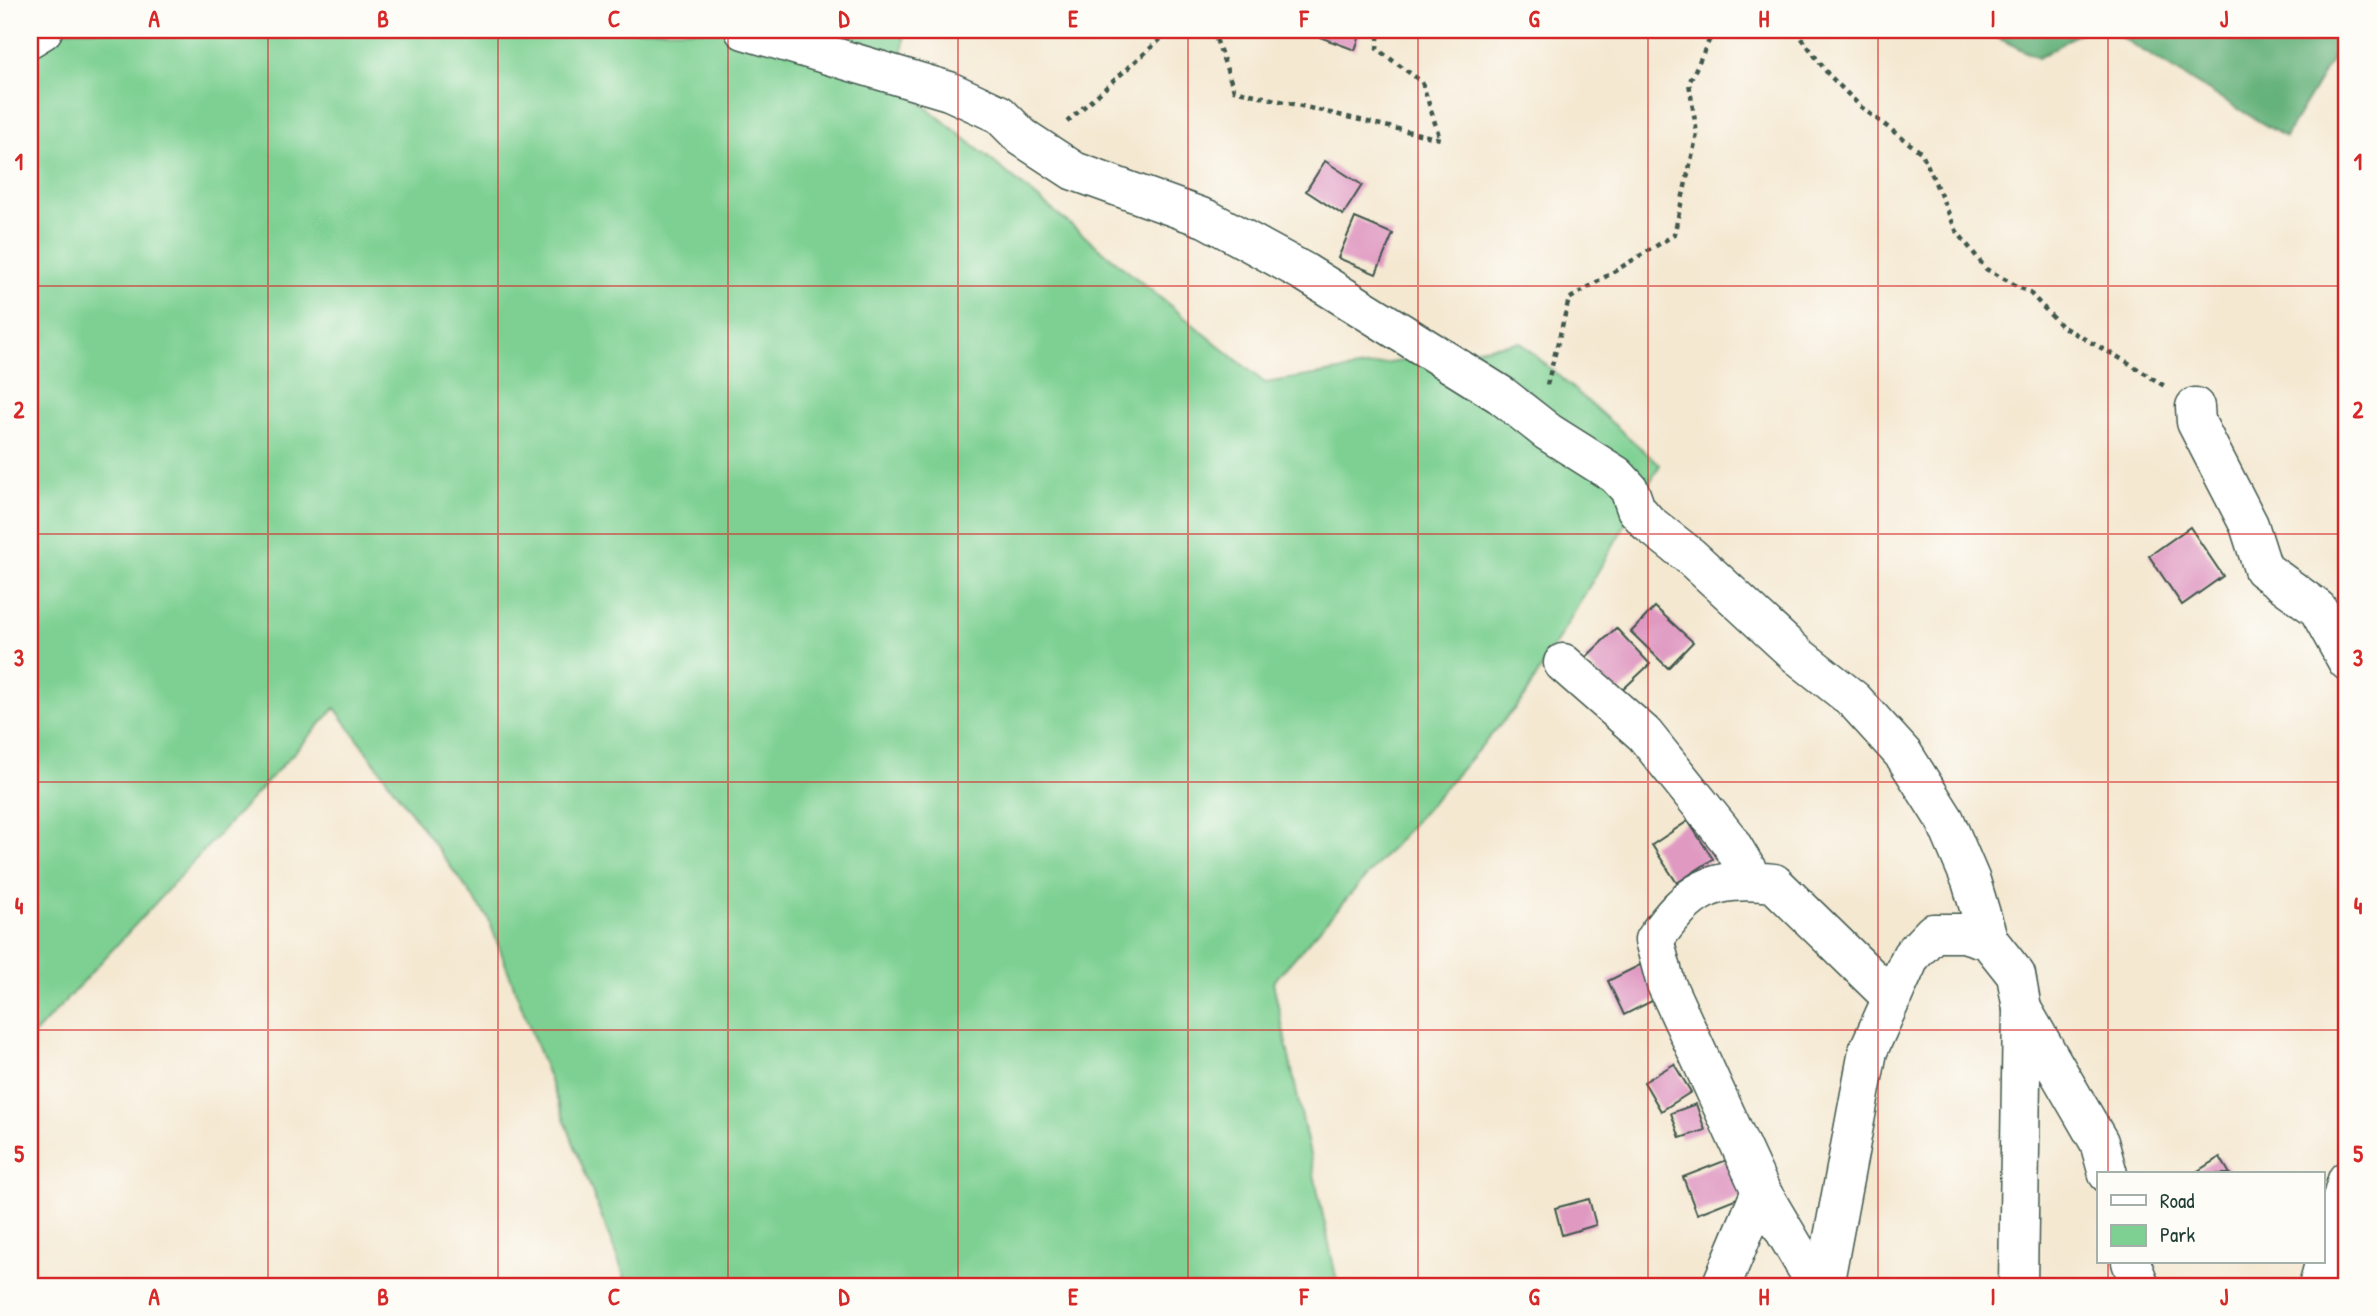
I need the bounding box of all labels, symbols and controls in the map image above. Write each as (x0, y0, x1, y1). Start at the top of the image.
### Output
text: A (148, 3, 160, 34)
text: B (377, 3, 389, 34)
text: C (608, 3, 620, 34)
text: D (839, 3, 851, 34)
text: E (1068, 3, 1079, 34)
text: F (1299, 3, 1310, 34)
text: G (1528, 3, 1540, 34)
text: H (1759, 3, 1770, 34)
text: I (1990, 3, 1996, 34)
text: J (2220, 3, 2229, 34)
text: 1 (15, 146, 23, 177)
text: 1 (2354, 146, 2362, 177)
text: 2 (14, 394, 25, 425)
text: 2 (2353, 394, 2364, 425)
text: 3 (14, 642, 24, 673)
text: 3 (2353, 642, 2363, 673)
text: 4 (15, 890, 24, 921)
text: 4 (2354, 890, 2363, 921)
text: 5 (14, 1138, 24, 1169)
text: 5 (2353, 1138, 2363, 1169)
legend (2097, 1172, 2324, 1264)
text: Road (2160, 1186, 2194, 1215)
text: Park (2160, 1220, 2195, 1249)
text: A (148, 1281, 160, 1312)
text: B (377, 1281, 389, 1312)
text: C (608, 1281, 620, 1312)
text: D (839, 1281, 851, 1312)
text: E (1068, 1281, 1079, 1312)
text: F (1299, 1281, 1310, 1312)
text: G (1528, 1281, 1540, 1312)
text: H (1759, 1281, 1770, 1312)
text: I (1990, 1281, 1996, 1312)
text: J (2220, 1281, 2229, 1312)

